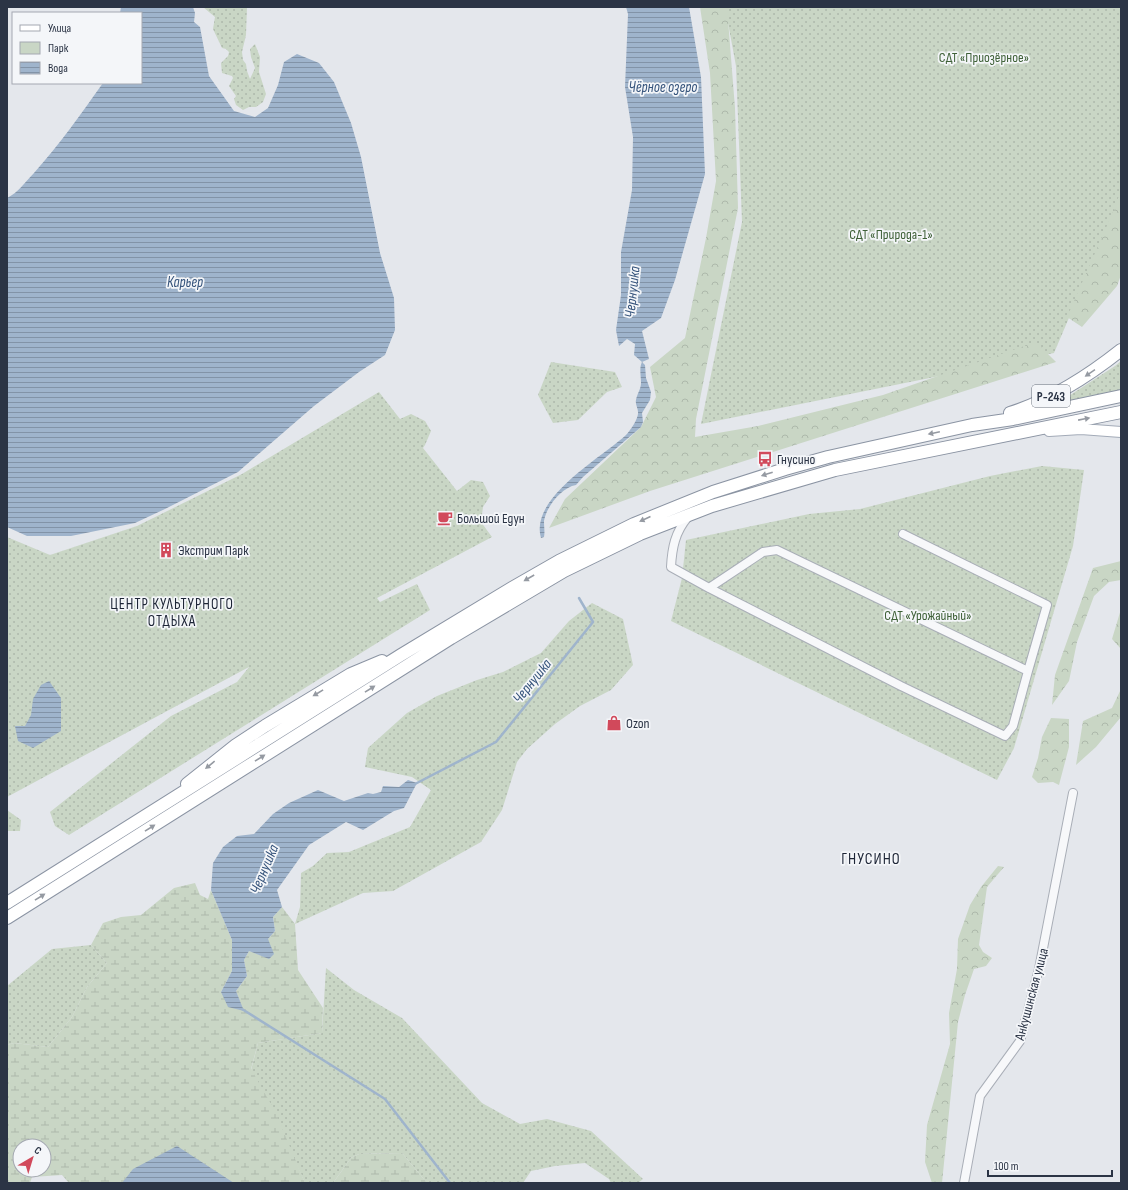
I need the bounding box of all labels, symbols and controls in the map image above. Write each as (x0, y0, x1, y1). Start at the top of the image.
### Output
legend (12, 12, 142, 84)
text: Улица (48, 21, 72, 36)
text: Парк (48, 41, 69, 56)
park label: СДТ «Приозёрное» (939, 49, 1029, 66)
text: Вода (48, 61, 68, 76)
water label: Чёрное озеро (629, 78, 697, 97)
park label: СДТ «Природа-1» (849, 226, 933, 243)
water label: Чернушка (620, 265, 645, 319)
water label: Карьер (167, 273, 203, 292)
one-way arrow (1084, 370, 1096, 377)
road number: Р-243 (1032, 385, 1070, 407)
one-way arrow (1078, 415, 1090, 421)
one-way arrow (928, 431, 940, 437)
bus stop icon: Гнусино (756, 450, 774, 468)
place label: Гнусино (777, 451, 816, 468)
one-way arrow (761, 471, 773, 477)
cafe icon: Большой Едун (436, 509, 454, 527)
place label: Большой Едун (457, 510, 525, 527)
one-way arrow (640, 516, 651, 522)
building icon: Экстрим Парк (157, 541, 175, 559)
place label: Экстрим Парк (178, 542, 249, 559)
one-way arrow (524, 574, 535, 581)
district label: ЦЕНТР КУЛЬТУРНОГО ОТДЫХА (110, 595, 234, 631)
park label: СДТ «Урожайный» (884, 607, 972, 624)
water label: Чернушка (509, 655, 556, 707)
one-way arrow (364, 685, 376, 692)
one-way arrow (312, 690, 324, 697)
shop icon: Ozon (605, 714, 623, 732)
place label: Ozon (626, 715, 650, 732)
one-way arrow (255, 754, 265, 762)
one-way arrow (204, 760, 215, 769)
one-way arrow (144, 824, 156, 831)
water label: Чернушка (246, 842, 283, 897)
district label: ГНУСИНО (841, 850, 901, 869)
one-way arrow (35, 893, 45, 901)
street label: Анкушинская улица (1011, 946, 1052, 1043)
north arrow (12, 1138, 52, 1178)
text: С (32, 1144, 44, 1158)
scale bar (988, 1152, 1112, 1178)
text: 100 m (994, 1159, 1019, 1174)

